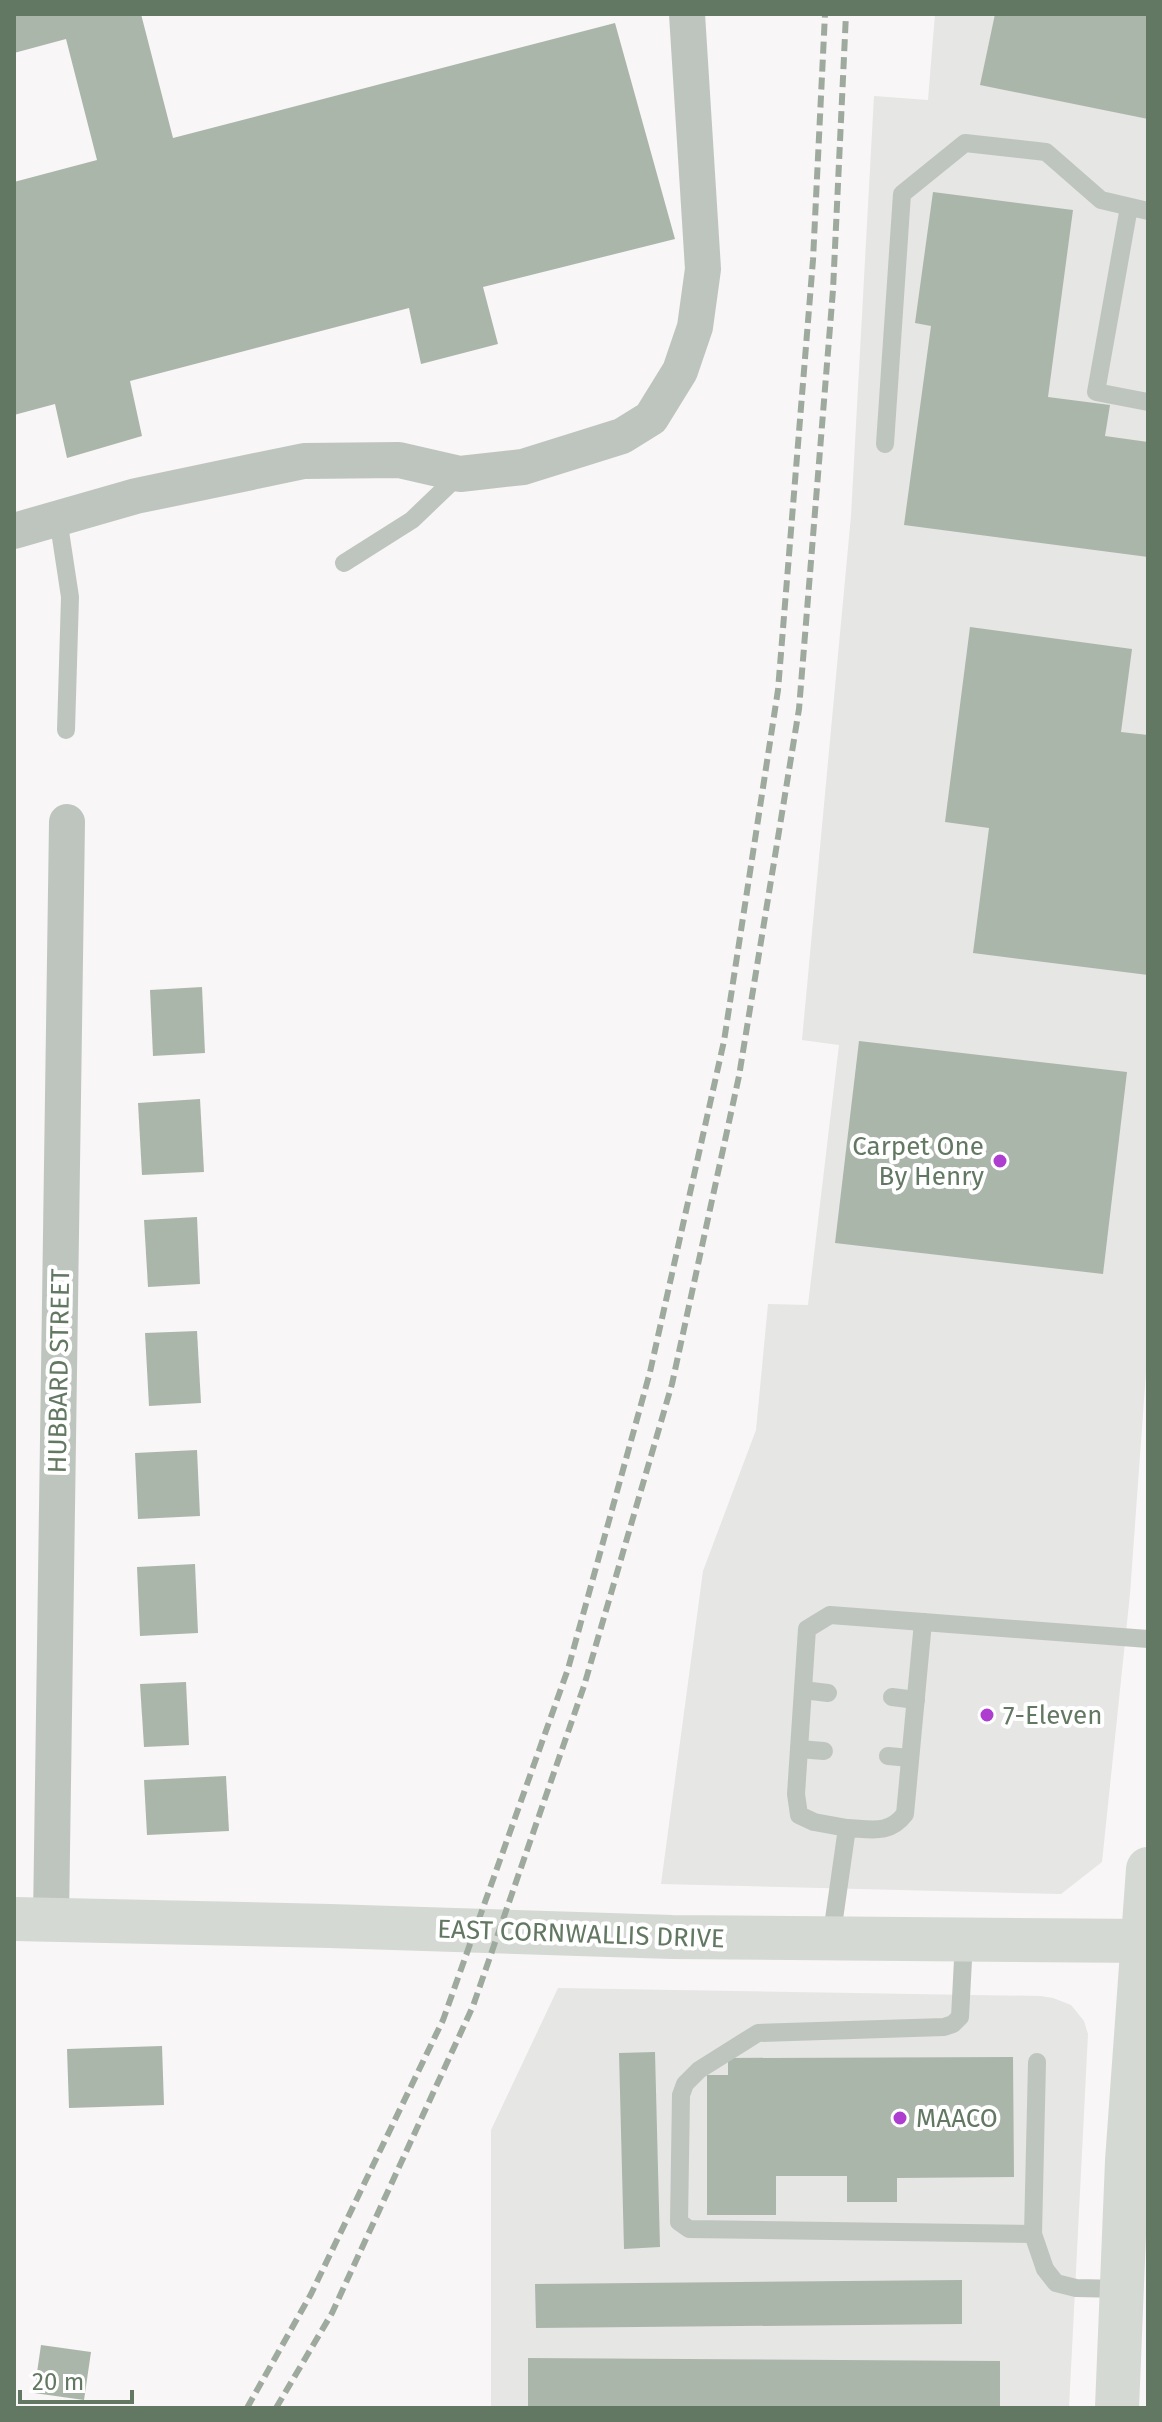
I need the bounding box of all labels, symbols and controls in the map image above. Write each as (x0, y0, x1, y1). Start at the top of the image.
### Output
place label: Carpet One By Henry (852, 1131, 984, 1192)
marker: Carpet One By Henry (991, 1152, 1009, 1170)
street label: HUBBARD STREET (42, 1268, 76, 1474)
place label: 7-Eleven (1003, 1700, 1102, 1731)
marker: 7-Eleven (978, 1706, 996, 1724)
street label: EAST CORNWALLIS DRIVE (437, 1913, 725, 1955)
place label: MAACO (916, 2103, 998, 2134)
marker: MAACO (891, 2109, 909, 2127)
scale bar (20, 2354, 132, 2404)
text: 20 m (32, 2368, 84, 2396)

